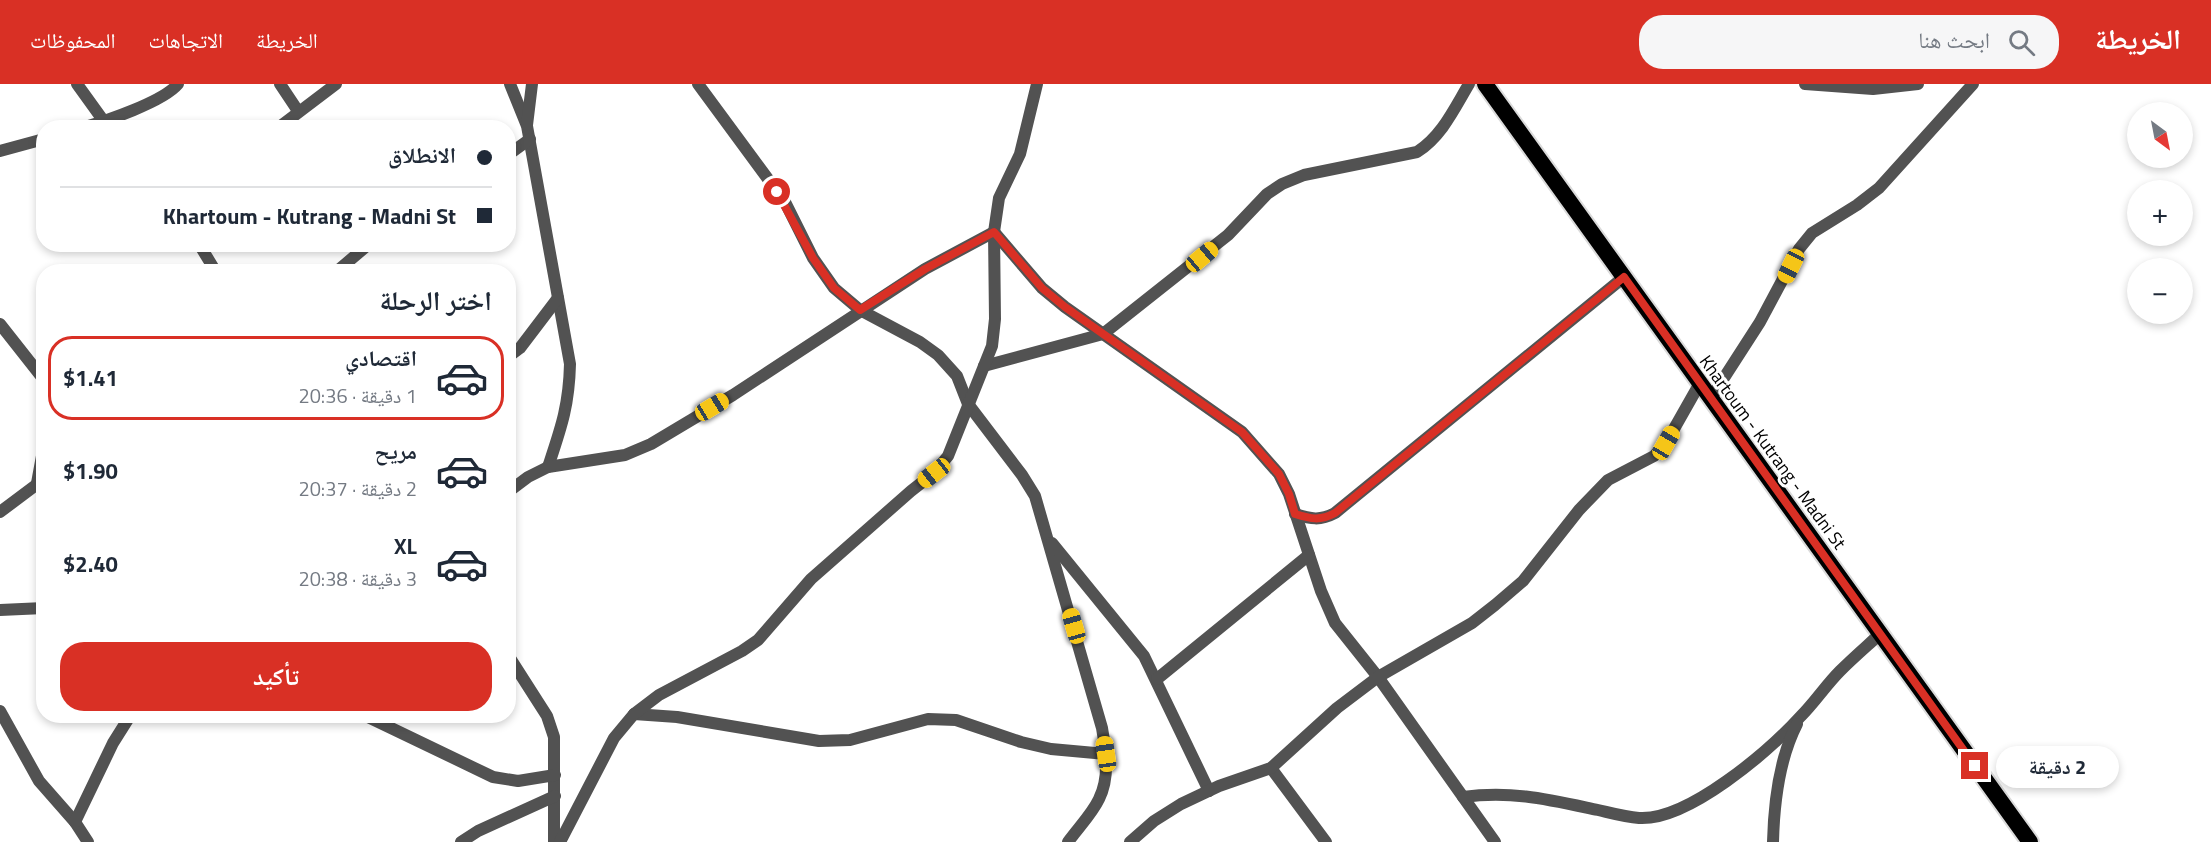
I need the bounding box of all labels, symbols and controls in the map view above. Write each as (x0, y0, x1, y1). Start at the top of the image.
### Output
search box (1639, 15, 2059, 69)
text: الخريطة (2095, 17, 2181, 60)
text: ابحث هنا (1918, 23, 1990, 57)
text: المحفوظات (30, 24, 115, 56)
text: الاتجاهات (148, 24, 223, 56)
text: الخريطة (256, 24, 318, 56)
icon: search (2005, 26, 2038, 59)
north arrow (2127, 102, 2193, 168)
map controls (2127, 102, 2193, 324)
text: الانطلاق (388, 138, 456, 172)
route start (763, 178, 790, 205)
button: + (2127, 180, 2193, 246)
text: Khartoum - Kutrang - Madni St (163, 199, 456, 233)
car (1182, 239, 1222, 275)
car (1775, 246, 1807, 286)
button: − (2127, 258, 2193, 324)
text: اختر الرحلة (380, 279, 492, 320)
text: اقتصادي (345, 341, 417, 375)
street label: Khartoum - Kutrang - Madni St (1693, 349, 1853, 555)
icon: car (435, 351, 489, 405)
text: $1.41 (63, 361, 118, 395)
text: 1 دقيقة · 20:36 (298, 380, 417, 411)
car (692, 390, 732, 424)
car (1649, 423, 1683, 463)
text: مريح (374, 434, 417, 468)
icon: car (435, 444, 489, 498)
text: $1.90 (63, 454, 118, 488)
car (914, 455, 954, 491)
text: 2 دقيقة · 20:37 (298, 473, 417, 504)
text: XL (394, 529, 417, 563)
icon: car (435, 537, 489, 591)
text: $2.40 (63, 547, 118, 581)
text: 3 دقيقة · 20:38 (298, 563, 417, 594)
car (1060, 606, 1088, 646)
button: تأكيد (60, 642, 492, 711)
car (1095, 735, 1117, 773)
callout: 2 دقيقة (1996, 745, 2119, 787)
text: 2 دقيقة (2029, 751, 2086, 782)
route end (1961, 752, 1988, 779)

